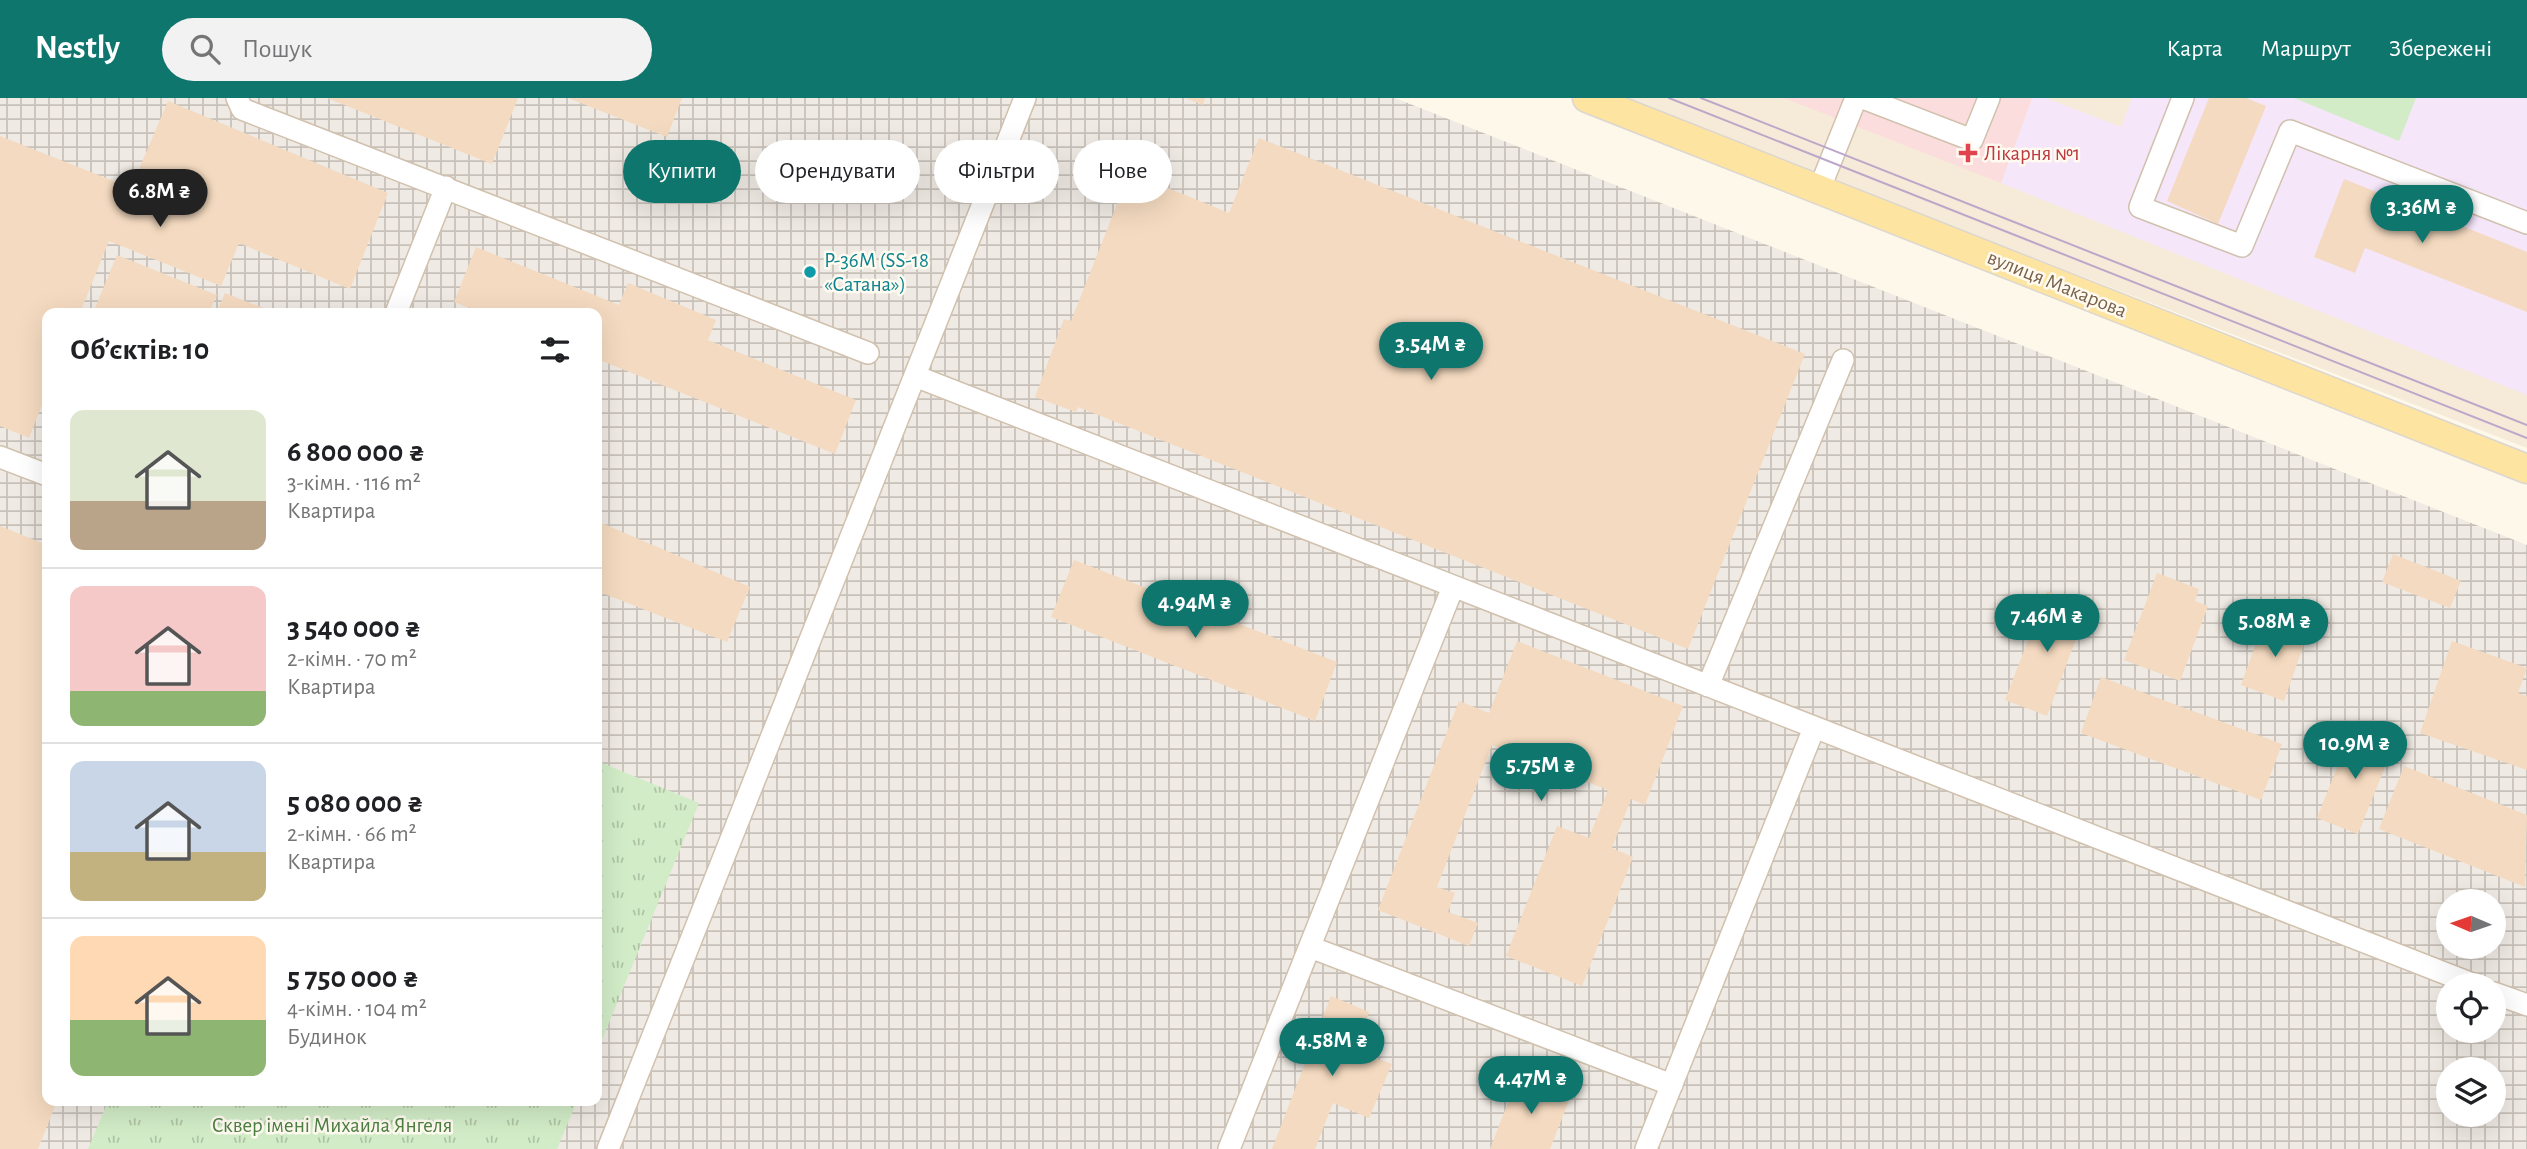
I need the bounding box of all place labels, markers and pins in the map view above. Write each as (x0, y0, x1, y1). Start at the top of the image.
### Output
marker: Лікарня №1 (1958, 143, 1978, 163)
place label: Лікарня №1 (1984, 143, 2080, 164)
pin: 6.8M ₴ (103, 170, 217, 229)
pin: 3.36M ₴ (2357, 186, 2487, 245)
place label: Р-36М (SS-18 «Сатана») (824, 250, 929, 295)
marker: Р-36М (SS-18 «Сатана») (802, 264, 818, 280)
pin: 3.54M ₴ (1366, 322, 1496, 382)
pin: 4.94M ₴ (1130, 580, 1260, 640)
pin: 7.46M ₴ (1982, 594, 2112, 654)
pin: 5.08M ₴ (2210, 600, 2340, 659)
pin: 10.9M ₴ (2290, 722, 2420, 781)
pin: 5.75M ₴ (1476, 744, 1606, 803)
pin: 4.58M ₴ (1267, 1018, 1397, 1078)
pin: 4.47M ₴ (1466, 1056, 1596, 1116)

